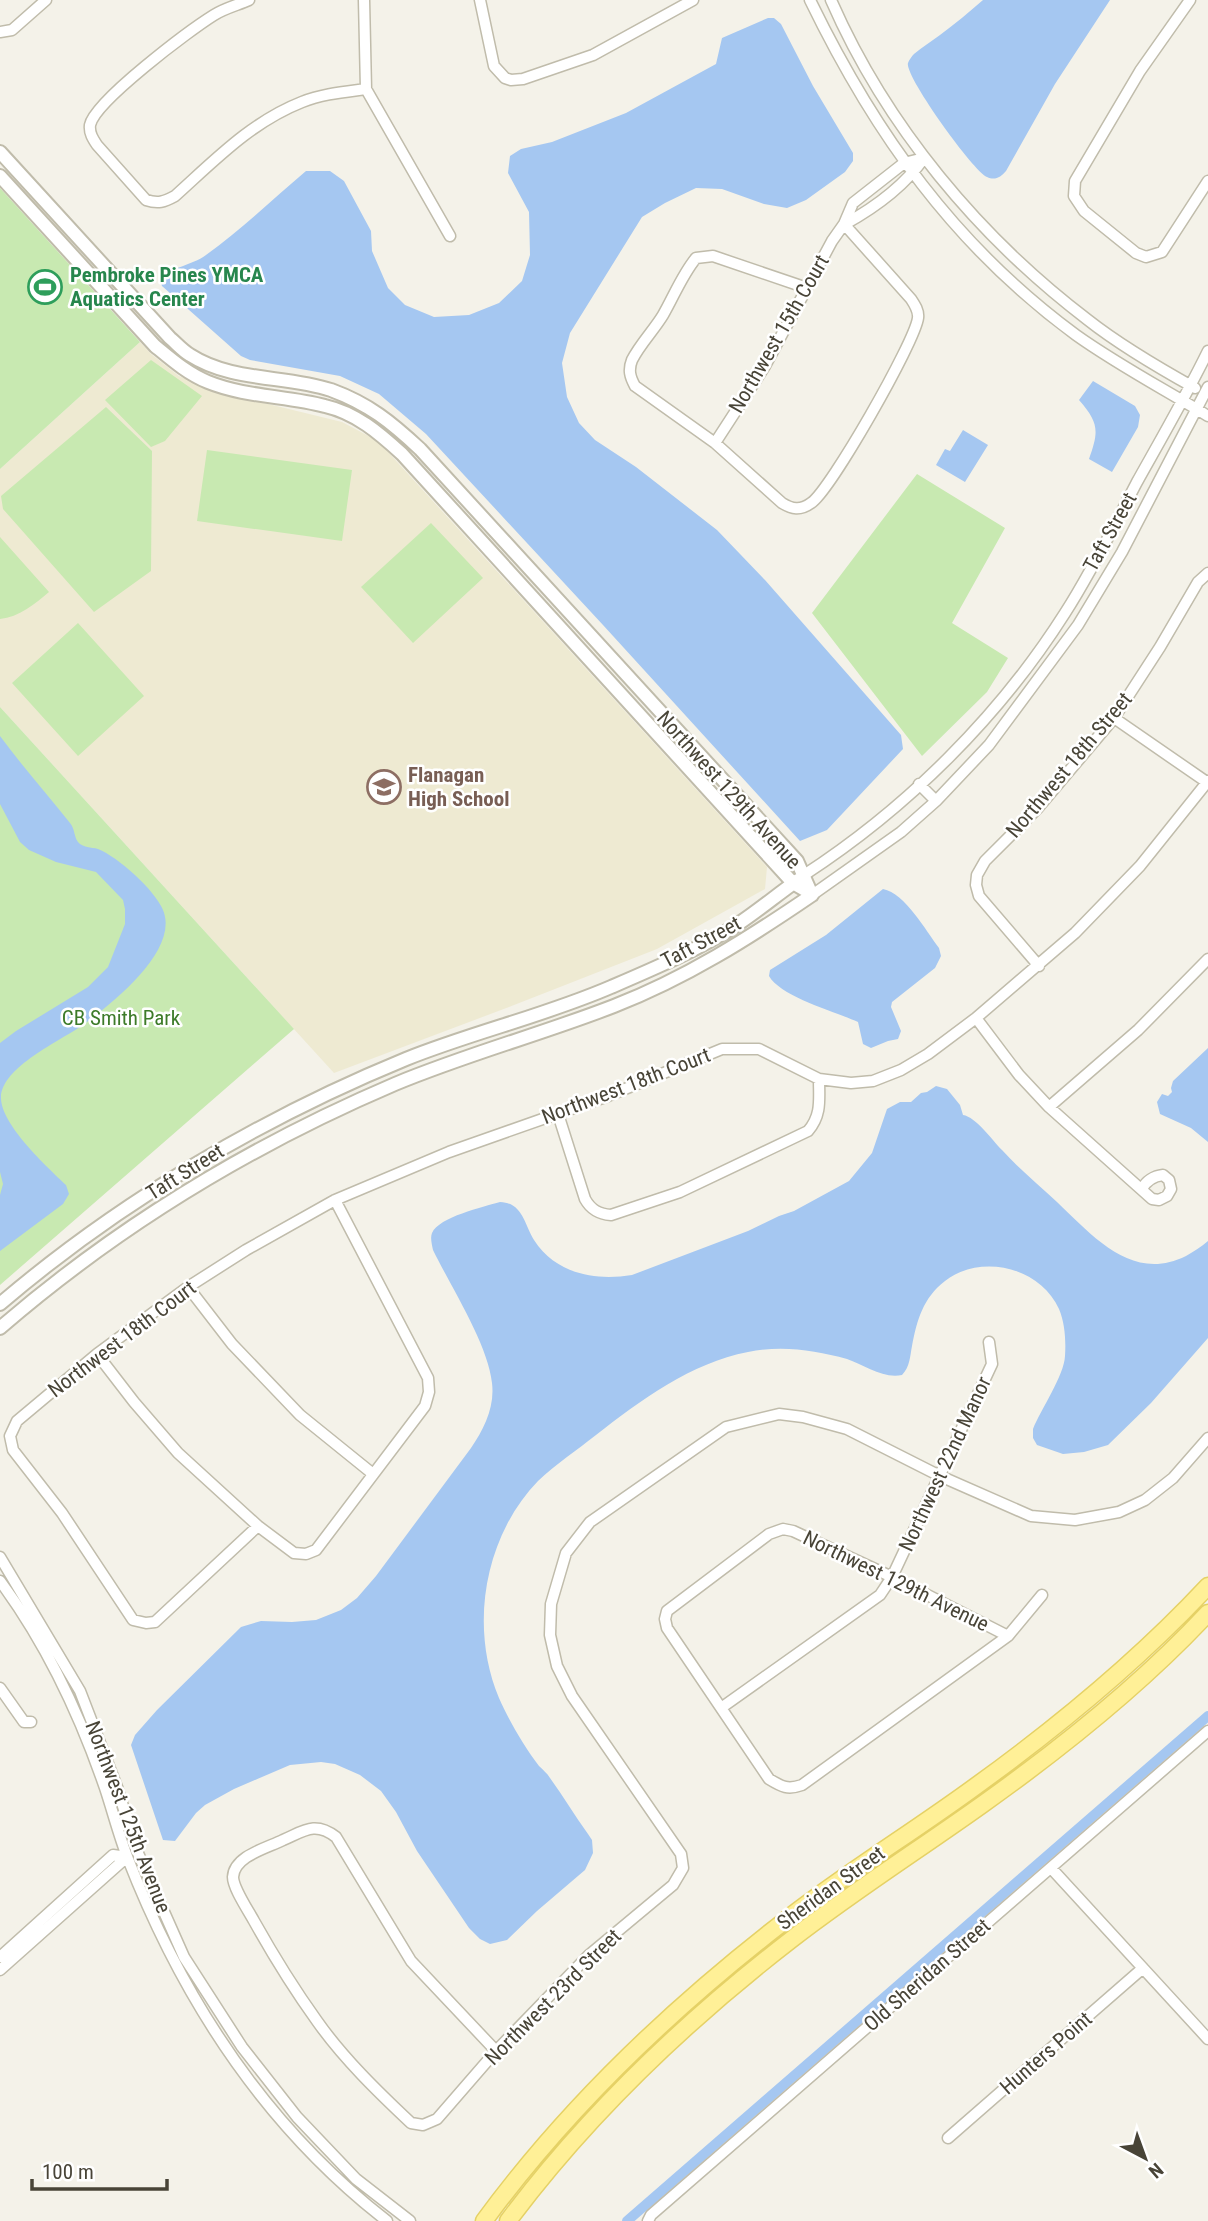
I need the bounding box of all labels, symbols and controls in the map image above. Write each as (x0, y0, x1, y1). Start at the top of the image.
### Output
street label: Northwest 15th Court (724, 251, 834, 417)
place label: Pembroke Pines YMCA Aquatics Center (70, 263, 264, 311)
sports icon: Pembroke Pines YMCA Aquatics Center (26, 268, 64, 306)
street label: Taft Street (1078, 488, 1142, 576)
street label: Northwest 18th Street (1001, 688, 1137, 842)
street label: Northwest 129th Avenue (652, 706, 806, 874)
place label: Flanagan High School (408, 763, 509, 811)
school or university icon: Flanagan High School (365, 768, 403, 806)
street label: Taft Street (657, 911, 745, 973)
park label: CB Smith Park (62, 1006, 181, 1030)
street label: Northwest 18th Court (538, 1043, 714, 1129)
street label: Taft Street (142, 1139, 228, 1205)
street label: Northwest 18th Court (43, 1276, 201, 1402)
street label: Northwest 22nd Manor (894, 1373, 996, 1555)
street label: Northwest 129th Avenue (799, 1526, 993, 1636)
street label: Northwest 125th Avenue (80, 1718, 176, 1917)
street label: Sheridan Street (773, 1841, 889, 1935)
street label: Old Sheridan Street (859, 1914, 995, 2036)
street label: Northwest 23rd Street (480, 1924, 626, 2070)
street label: Hunters Point (995, 2007, 1097, 2099)
north arrow (1110, 2123, 1180, 2193)
scale bar (32, 2148, 166, 2192)
text: N (1144, 2158, 1168, 2183)
text: 100 m (42, 2160, 94, 2184)

